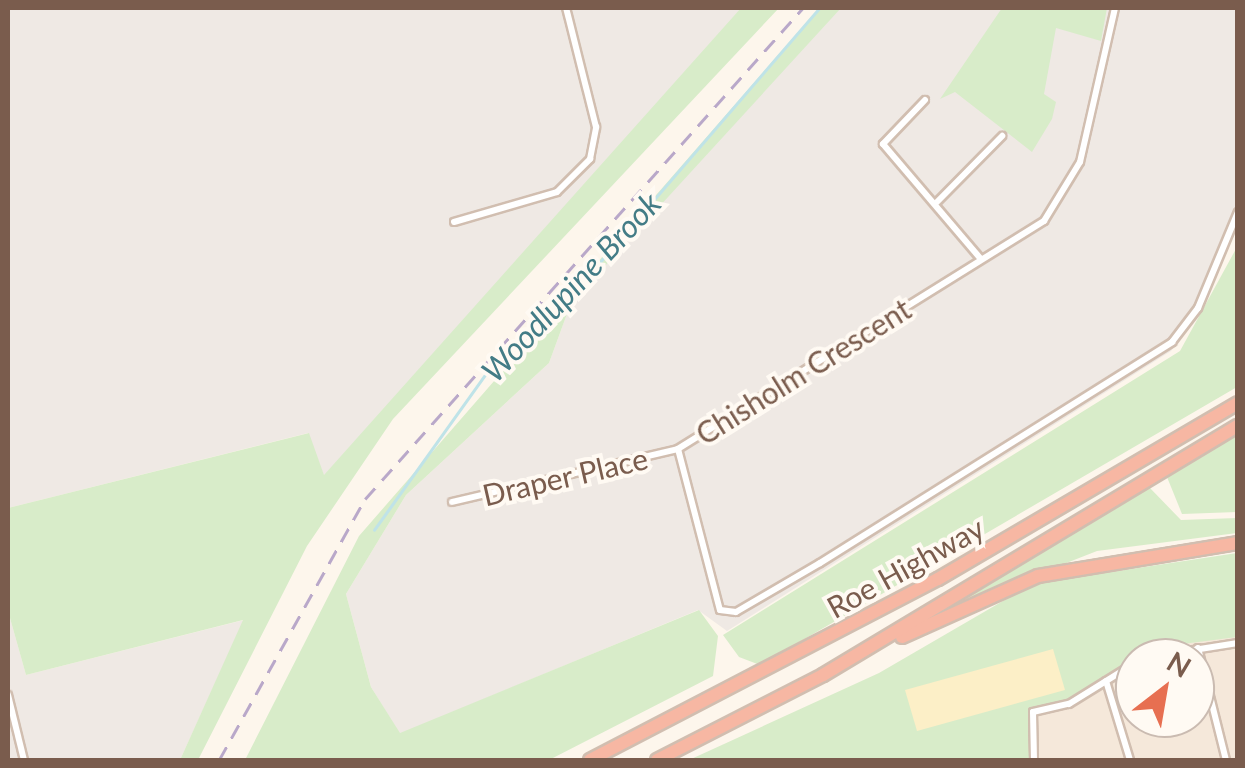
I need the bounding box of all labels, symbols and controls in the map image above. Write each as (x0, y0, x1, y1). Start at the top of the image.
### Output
water label: Woodlupine Brook (473, 184, 669, 390)
street label: Chisholm Crescent (689, 290, 917, 452)
street label: Draper Place (479, 439, 651, 513)
street label: Roe Highway (820, 509, 990, 625)
north arrow (1115, 638, 1215, 738)
text: N (1161, 644, 1197, 684)

